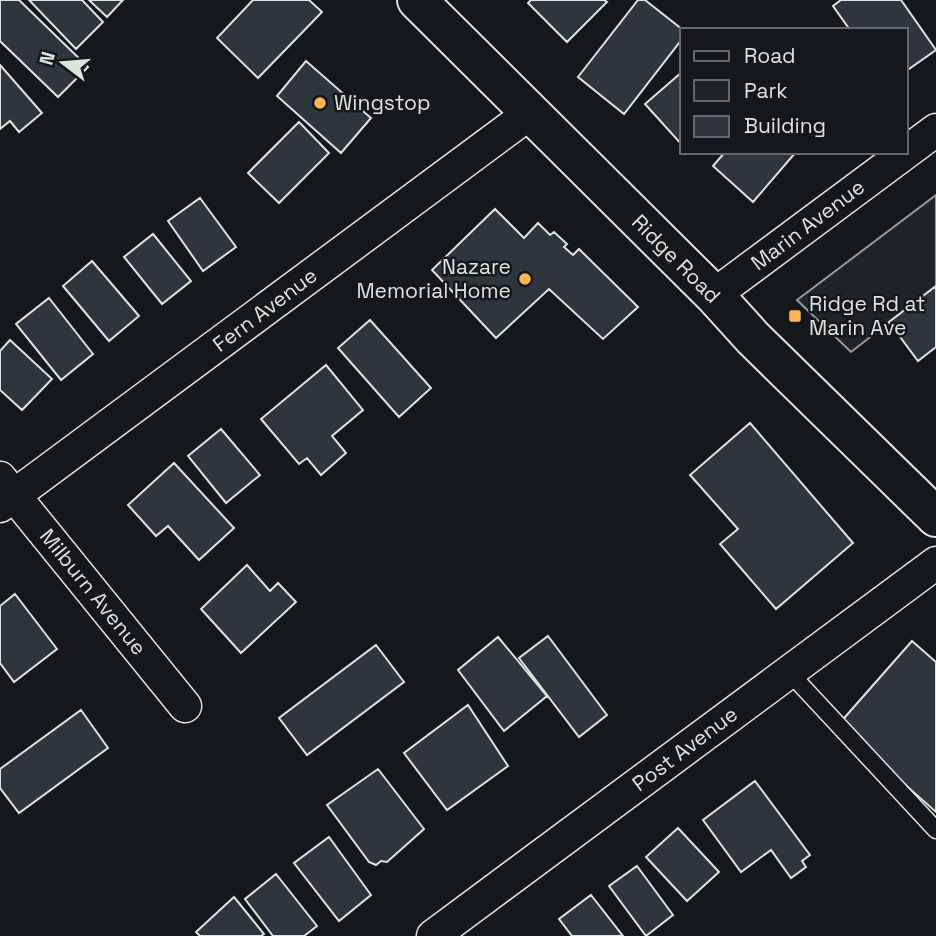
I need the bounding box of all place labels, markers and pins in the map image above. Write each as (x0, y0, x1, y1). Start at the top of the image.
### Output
place label: Wingstop (334, 89, 431, 116)
marker: Wingstop (312, 95, 328, 111)
place label: Nazare Memorial Home (356, 253, 511, 304)
marker: Nazare Memorial Home (517, 271, 533, 287)
place label: Ridge Rd at Marin Ave (809, 290, 925, 341)
marker: Ridge Rd at Marin Ave (787, 308, 803, 324)

